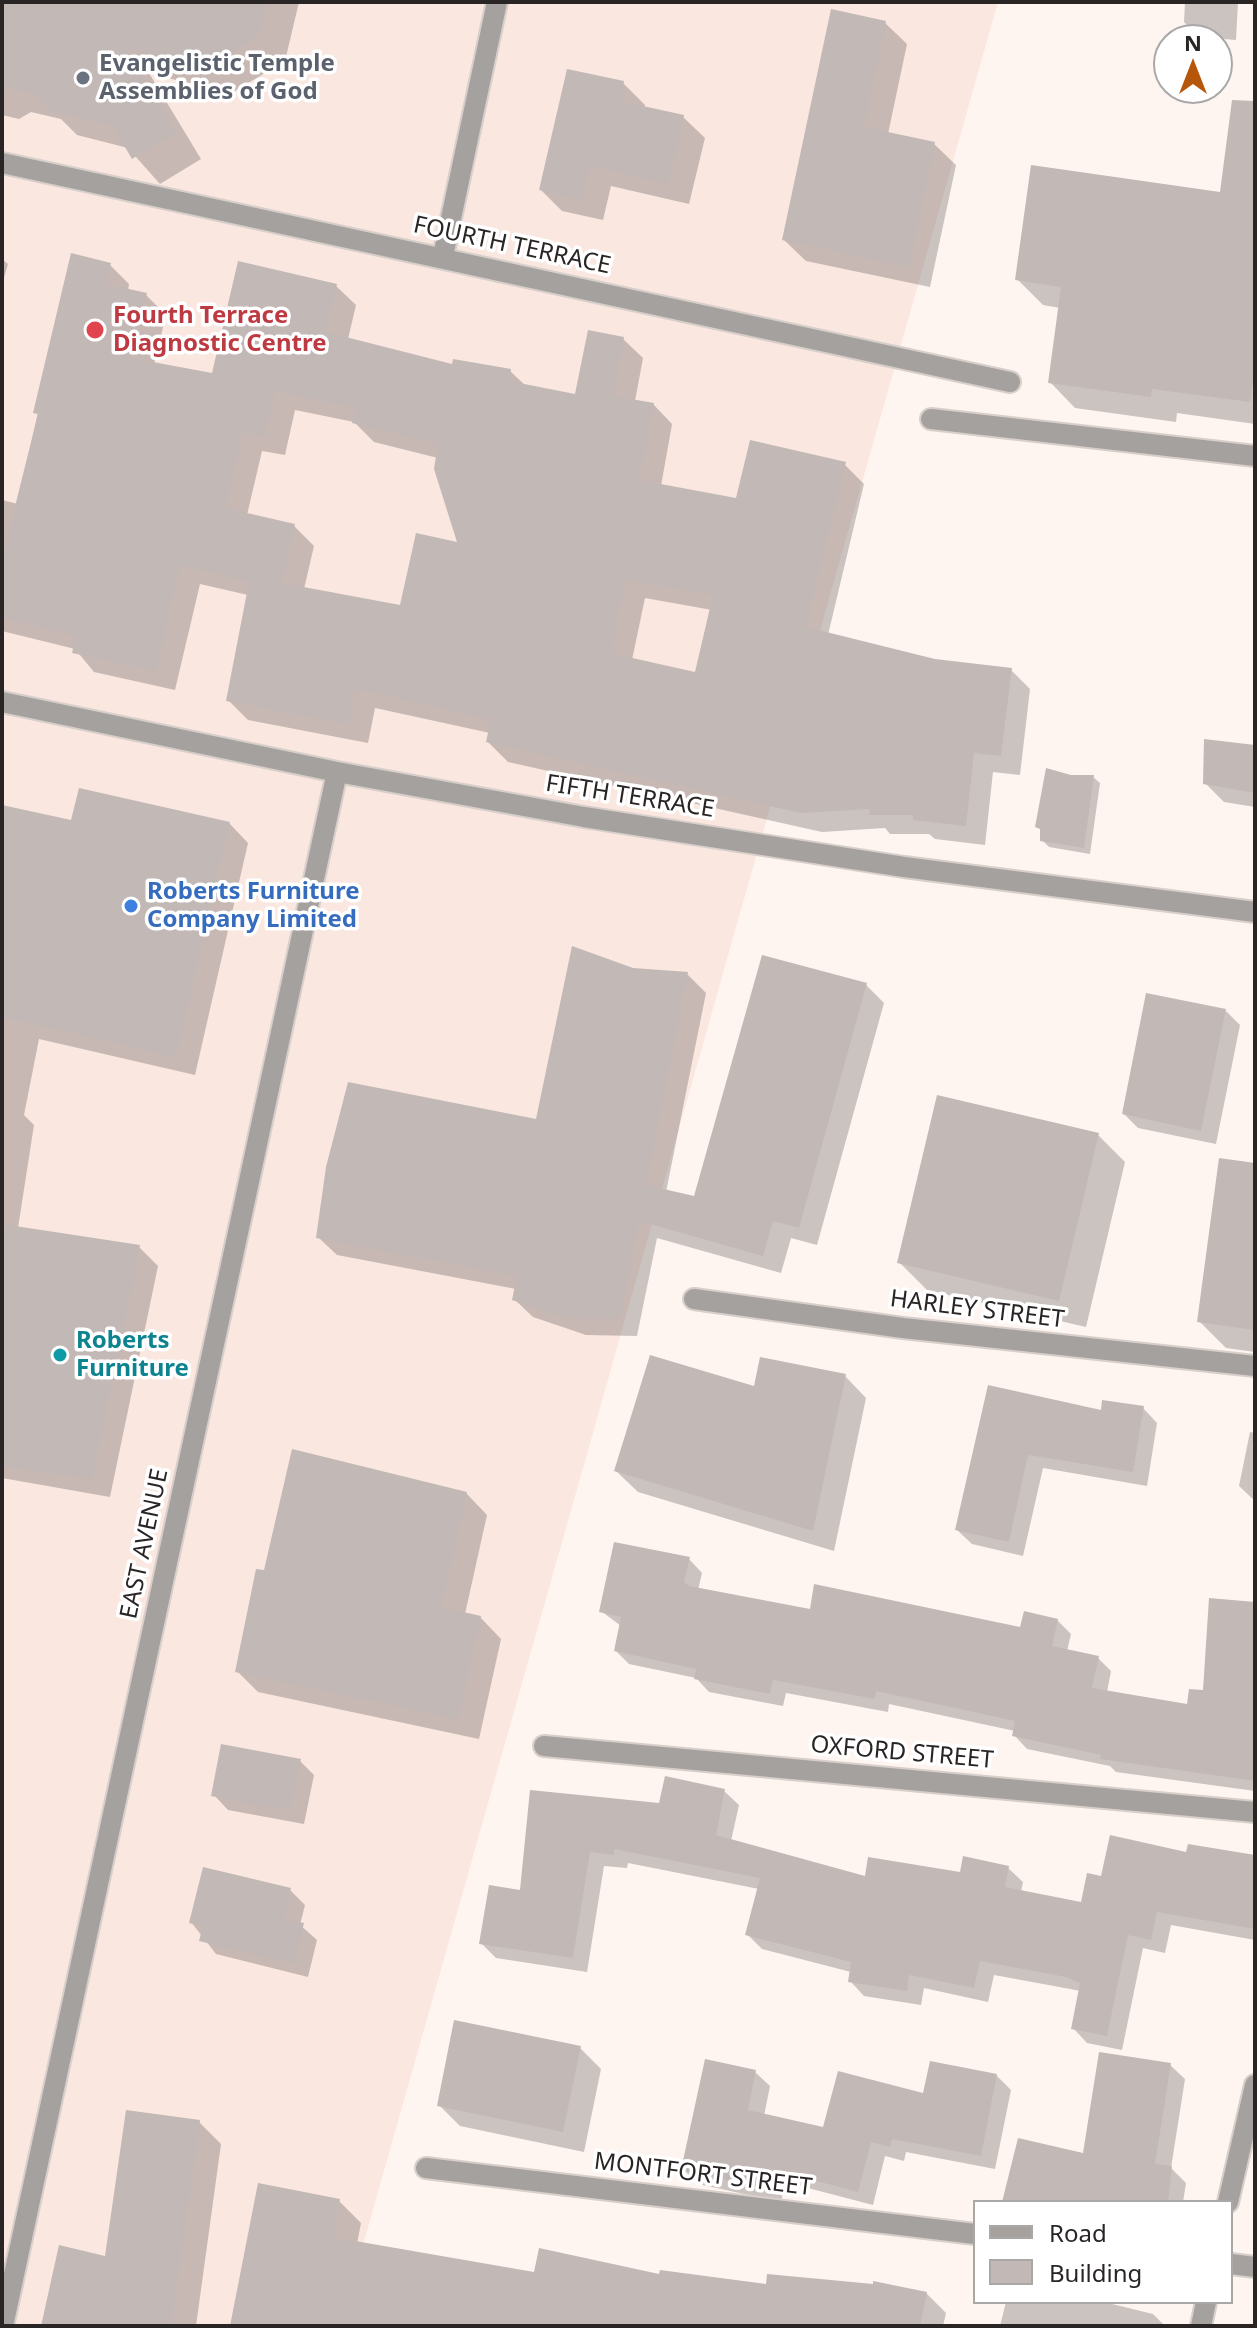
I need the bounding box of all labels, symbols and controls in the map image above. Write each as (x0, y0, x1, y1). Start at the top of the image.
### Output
north arrow (1153, 24, 1233, 104)
text: N (1184, 27, 1202, 57)
place label: Evangelistic Temple Assemblies of God (99, 50, 335, 106)
marker: Evangelistic Temple Assemblies of God (74, 69, 92, 87)
street label: FOURTH TERRACE (411, 211, 613, 281)
place label: Fourth Terrace Diagnostic Centre (113, 302, 326, 358)
marker: Fourth Terrace Diagnostic Centre (84, 319, 106, 341)
street label: FIFTH TERRACE (544, 769, 716, 825)
place label: Roberts Furniture Company Limited (147, 878, 360, 934)
marker: Roberts Furniture Company Limited (122, 897, 140, 915)
street label: HARLEY STREET (888, 1285, 1066, 1335)
place label: Roberts Furniture (76, 1327, 189, 1383)
marker: Roberts Furniture (51, 1346, 69, 1364)
street label: EAST AVENUE (115, 1466, 175, 1622)
street label: OXFORD STREET (809, 1731, 995, 1775)
street label: MONTFORT STREET (592, 2147, 814, 2203)
legend (973, 2200, 1233, 2304)
text: Road (1049, 2216, 1107, 2249)
text: Building (1049, 2256, 1142, 2289)

